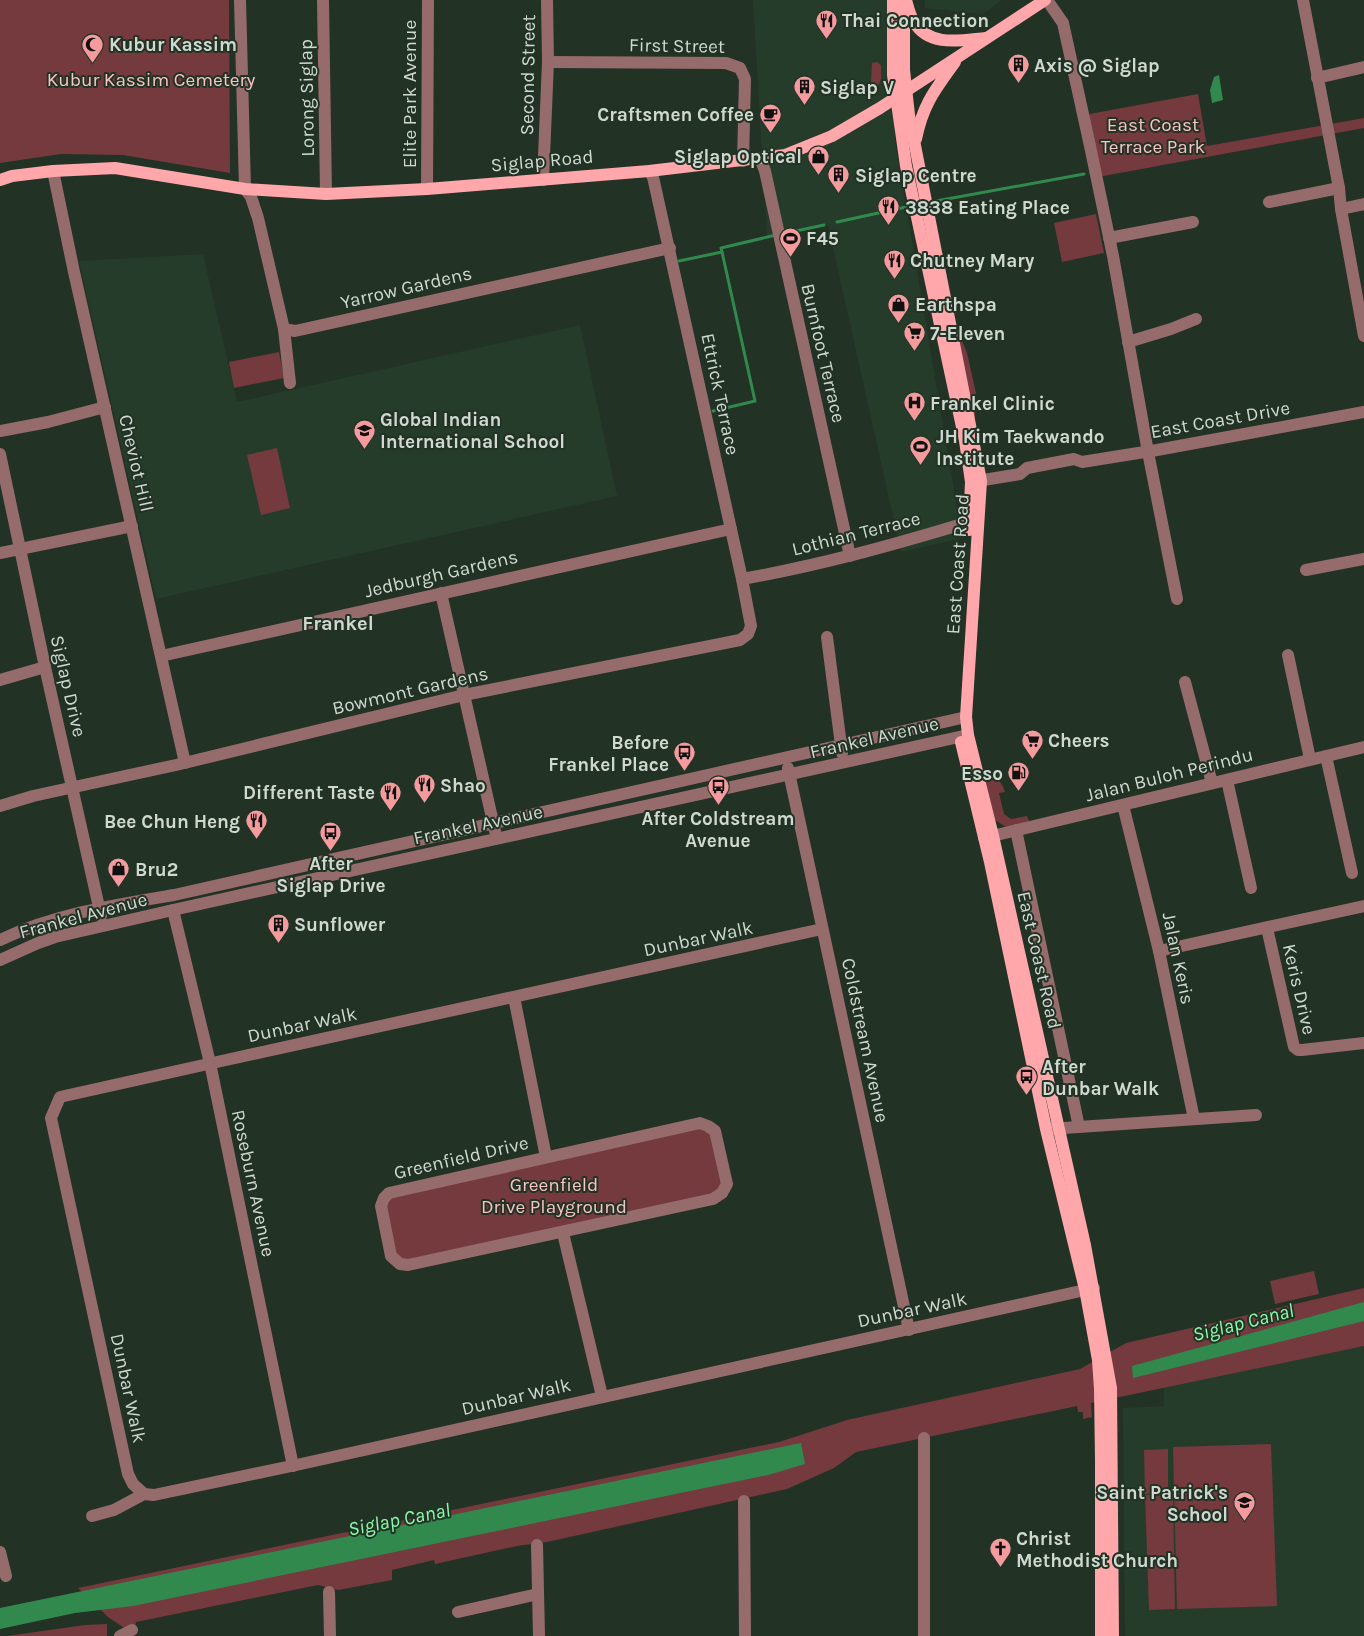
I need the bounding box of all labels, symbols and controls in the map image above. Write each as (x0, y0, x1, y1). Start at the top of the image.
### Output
restaurant icon: Thai Connection (814, 8, 838, 39)
place label: Thai Connection (842, 10, 989, 32)
street label: Second Street (516, 14, 540, 136)
street label: Elite Park Avenue (399, 20, 421, 168)
mosque icon: Kubur Kassim (81, 32, 105, 63)
place label: Kubur Kassim (109, 34, 237, 56)
street label: First Street (629, 34, 725, 58)
street label: Lorong Siglap (295, 39, 319, 157)
building icon: Axis @ Siglap (1006, 53, 1030, 84)
place label: Axis @ Siglap (1034, 55, 1160, 77)
park label: Kubur Kassim Cemetery (47, 69, 255, 91)
building icon: Siglap V (792, 75, 816, 106)
place label: Siglap V (820, 77, 895, 99)
cafe icon: Craftsmen Coffee (758, 102, 782, 133)
place label: Craftsmen Coffee (597, 104, 754, 126)
park label: East Coast Terrace Park (1101, 114, 1206, 158)
shop icon: Siglap Optical (806, 144, 830, 175)
street label: Siglap Road (490, 146, 594, 176)
place label: Siglap Optical (674, 146, 802, 168)
building icon: Siglap Centre (827, 163, 851, 194)
place label: Siglap Centre (855, 165, 977, 187)
restaurant icon: 3838 Eating Place (877, 195, 901, 226)
place label: 3838 Eating Place (905, 197, 1070, 219)
sports icon: F45 (778, 226, 802, 257)
place label: F45 (806, 228, 839, 250)
restaurant icon: Chutney Mary (882, 248, 906, 279)
place label: Chutney Mary (910, 250, 1035, 272)
street label: Yarrow Gardens (338, 262, 474, 314)
street label: Burnfoot Terrace (796, 281, 850, 425)
shop icon: Earthspa (887, 292, 911, 323)
place label: Earthspa (915, 294, 997, 316)
supermarket icon: 7-Eleven (902, 321, 926, 352)
place label: 7-Eleven (930, 323, 1005, 345)
street label: Ettrick Terrace (696, 331, 744, 457)
hospital icon: Frankel Clinic (902, 391, 926, 422)
place label: Frankel Clinic (930, 393, 1055, 415)
street label: East Coast Drive (1149, 397, 1292, 443)
place label: Global Indian International School (380, 409, 565, 453)
street label: Cheviot Hill (114, 412, 158, 514)
school or university icon: Global Indian International School (352, 418, 376, 449)
place label: JH Kim Taekwando Institute (936, 426, 1105, 470)
sports icon: JH Kim Taekwando Institute (908, 435, 932, 466)
street label: East Coast Road (942, 493, 974, 635)
street label: Lothian Terrace (790, 507, 923, 561)
street label: Jedburgh Gardens (362, 546, 520, 602)
district label: Frankel (302, 612, 374, 635)
street label: Siglap Drive (46, 633, 90, 739)
street label: Bowmont Gardens (330, 662, 490, 720)
street label: Frankel Avenue (808, 712, 941, 763)
supermarket icon: Cheers (1020, 728, 1044, 759)
place label: Cheers (1048, 730, 1110, 752)
place label: Before Frankel Place (548, 732, 669, 776)
bus stop icon: Before Frankel Place (673, 741, 697, 772)
street label: Jalan Buloh Perindu (1083, 744, 1255, 806)
fuel station icon: Esso (1007, 761, 1031, 792)
place label: Esso (961, 763, 1003, 785)
restaurant icon: Shao (412, 773, 436, 804)
place label: Shao (440, 775, 486, 797)
bus stop icon: After Coldstream Avenue (706, 775, 730, 806)
restaurant icon: Different Taste (379, 780, 403, 811)
place label: Different Taste (243, 782, 375, 804)
street label: Frankel Avenue (412, 801, 545, 849)
place label: After Coldstream Avenue (642, 808, 794, 852)
restaurant icon: Bee Chun Heng (244, 809, 268, 840)
place label: Bee Chun Heng (104, 811, 240, 833)
bus stop icon: After Siglap Drive (319, 820, 343, 851)
place label: After Siglap Drive (276, 853, 386, 897)
shop icon: Bru2 (107, 857, 131, 888)
place label: Bru2 (135, 859, 178, 881)
street label: Frankel Avenue (17, 888, 150, 944)
street label: East Coast Road (1012, 889, 1066, 1031)
street label: Jalan Keris (1158, 910, 1199, 1006)
building icon: Sunflower (266, 912, 290, 943)
place label: Sunflower (294, 914, 386, 936)
street label: Dunbar Walk (641, 917, 755, 961)
street label: Keris Drive (1278, 942, 1320, 1037)
street label: Coldstream Avenue (837, 956, 893, 1124)
street label: Dunbar Walk (245, 1003, 359, 1047)
place label: After Dunbar Walk (1042, 1056, 1159, 1100)
bus stop icon: After Dunbar Walk (1014, 1065, 1038, 1096)
street label: Roseburn Avenue (227, 1108, 279, 1259)
street label: Greenfield Drive (392, 1132, 531, 1184)
park label: Greenfield Drive Playground (481, 1174, 627, 1218)
street label: Dunbar Walk (855, 1288, 969, 1332)
water label: Siglap Canal (1190, 1299, 1296, 1346)
street label: Dunbar Walk (106, 1331, 150, 1445)
street label: Dunbar Walk (459, 1374, 573, 1420)
place label: Saint Patrick's School (1096, 1482, 1228, 1526)
school or university icon: Saint Patrick's School (1232, 1491, 1256, 1522)
water label: Siglap Canal (346, 1498, 452, 1541)
place label: Christ Methodist Church (1016, 1528, 1178, 1572)
church icon: Christ Methodist Church (988, 1537, 1012, 1568)

